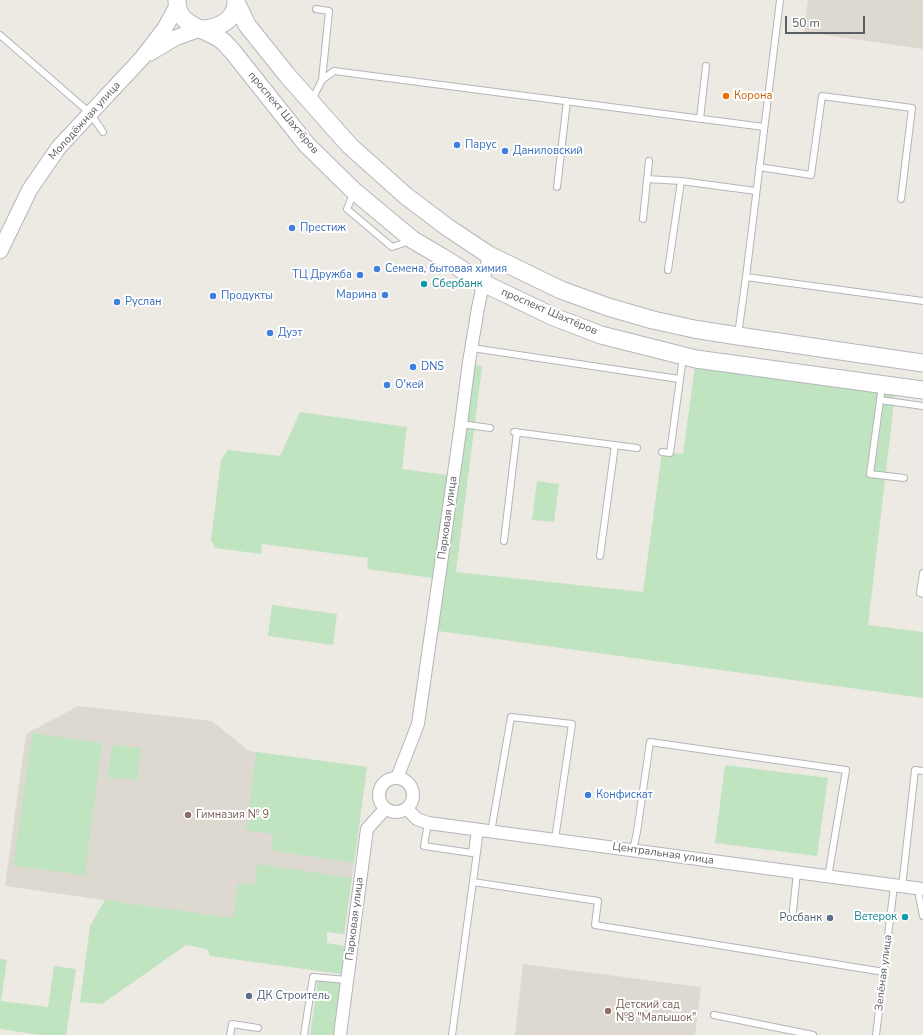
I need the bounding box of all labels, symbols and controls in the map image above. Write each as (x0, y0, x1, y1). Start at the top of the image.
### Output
scale bar (787, 8, 867, 34)
text: 50 m (792, 15, 820, 31)
street label: проспект Шахтёров (245, 69, 321, 157)
street label: Молодёжная улица (46, 79, 124, 163)
place label: Корона (734, 89, 772, 103)
marker: Корона (721, 91, 731, 101)
place label: Парус (465, 138, 497, 152)
marker: Парус (452, 140, 462, 150)
place label: Даниловский (513, 144, 583, 158)
marker: Даниловский (500, 146, 510, 156)
place label: Престиж (300, 221, 346, 235)
marker: Престиж (287, 223, 297, 233)
place label: Семена, бытовая химия (385, 262, 507, 276)
marker: Семена, бытовая химия (372, 264, 382, 274)
place label: ТЦ Дружба (292, 268, 352, 282)
marker: ТЦ Дружба (355, 270, 365, 280)
place label: Сбербанк (432, 277, 483, 291)
marker: Сбербанк (419, 279, 429, 289)
street label: проспект Шахтёров (499, 286, 599, 338)
place label: Марина (336, 288, 377, 302)
place label: Продукты (221, 289, 273, 303)
marker: Марина (380, 290, 390, 300)
marker: Продукты (208, 291, 218, 301)
place label: Руслан (125, 295, 162, 309)
marker: Руслан (112, 297, 122, 307)
place label: Дуэт (278, 326, 302, 340)
marker: Дуэт (265, 328, 275, 338)
place label: DNS (421, 360, 444, 374)
marker: DNS (408, 362, 418, 372)
place label: О'кей (395, 378, 424, 392)
marker: О'кей (382, 380, 392, 390)
street label: Парковая улица (436, 475, 460, 561)
place label: Конфискат (596, 788, 653, 802)
marker: Конфискат (583, 790, 593, 800)
place label: Гимназия № 9 (196, 808, 269, 822)
marker: Гимназия № 9 (183, 810, 193, 820)
street label: Центральная улица (611, 840, 715, 868)
street label: Парковая улица (343, 876, 367, 962)
place label: Ветерок (854, 910, 897, 924)
place label: Росбанк (779, 911, 822, 925)
marker: Ветерок (900, 912, 910, 922)
marker: Росбанк (825, 913, 835, 923)
street label: Зелёная улица (873, 934, 895, 1012)
place label: ДК Строитель (257, 989, 330, 1003)
marker: ДК Строитель (244, 991, 254, 1001)
place label: Детский сад №8 "Малышок" (616, 998, 696, 1024)
marker: Детский сад №8 "Малышок" (603, 1006, 613, 1016)

